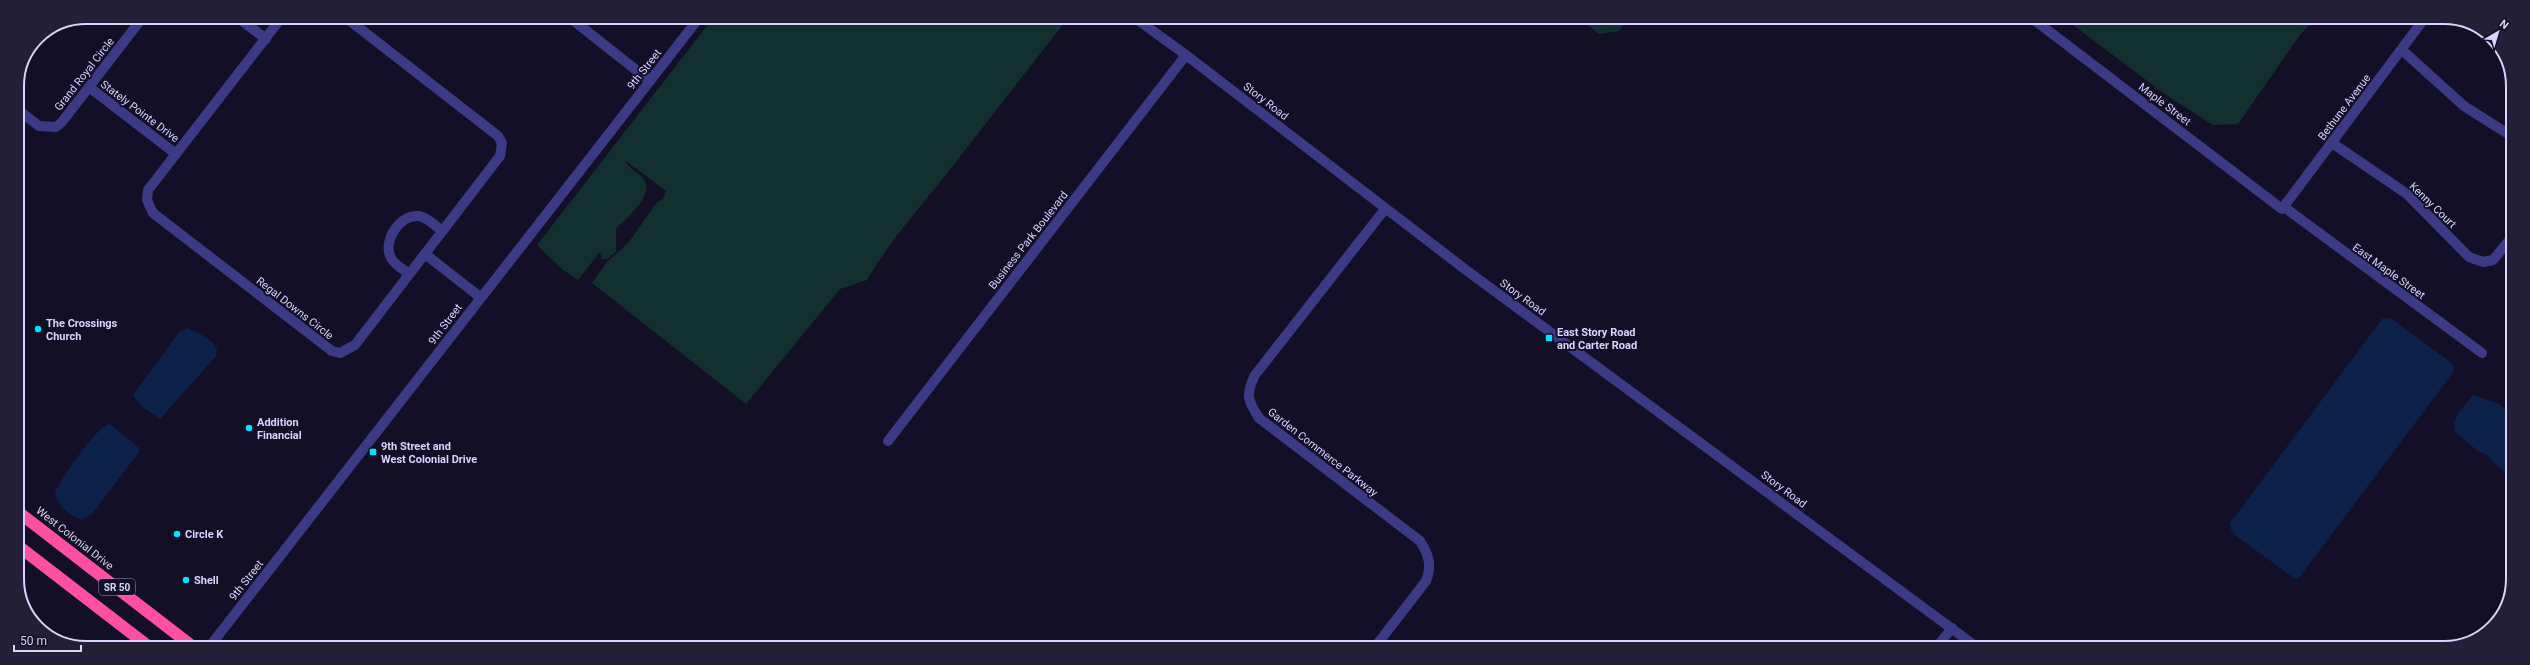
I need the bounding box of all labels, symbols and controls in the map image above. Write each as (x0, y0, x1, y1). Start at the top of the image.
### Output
north arrow (2478, 12, 2518, 52)
text: N (2497, 17, 2511, 32)
street label: Grand Royal Circle (52, 35, 117, 113)
street label: 9th Street (625, 46, 664, 92)
street label: Bethune Avenue (2315, 72, 2373, 143)
street label: Stately Pointe Drive (98, 78, 182, 145)
street label: Story Road (1241, 80, 1291, 123)
street label: Maple Street (2136, 81, 2194, 128)
street label: Kenny Court (2407, 180, 2459, 231)
street label: Business Park Boulevard (986, 189, 1071, 292)
street label: East Maple Street (2350, 241, 2428, 302)
street label: Regal Downs Circle (254, 274, 336, 343)
street label: Story Road (1497, 276, 1548, 318)
street label: 9th Street (426, 301, 465, 347)
place label: The Crossings Church (46, 317, 118, 343)
marker: The Crossings Church (33, 324, 43, 334)
place label: East Story Road and Carter Road (1557, 326, 1637, 352)
marker: East Story Road and Carter Road (1544, 333, 1554, 343)
street label: Garden Commerce Parkway (1265, 405, 1381, 500)
place label: Addition Financial (257, 416, 302, 442)
marker: Addition Financial (244, 423, 254, 433)
place label: 9th Street and West Colonial Drive (381, 440, 477, 466)
marker: 9th Street and West Colonial Drive (368, 447, 378, 457)
street label: Story Road (1759, 468, 1809, 511)
street label: West Colonial Drive (33, 504, 116, 573)
place label: Circle K (185, 528, 224, 541)
marker: Circle K (172, 529, 182, 539)
street label: 9th Street (227, 557, 266, 603)
place label: Shell (194, 574, 219, 587)
marker: Shell (181, 575, 191, 585)
road number: SR 50 (99, 579, 135, 595)
scale bar (14, 627, 81, 653)
text: 50 m (20, 634, 47, 648)

